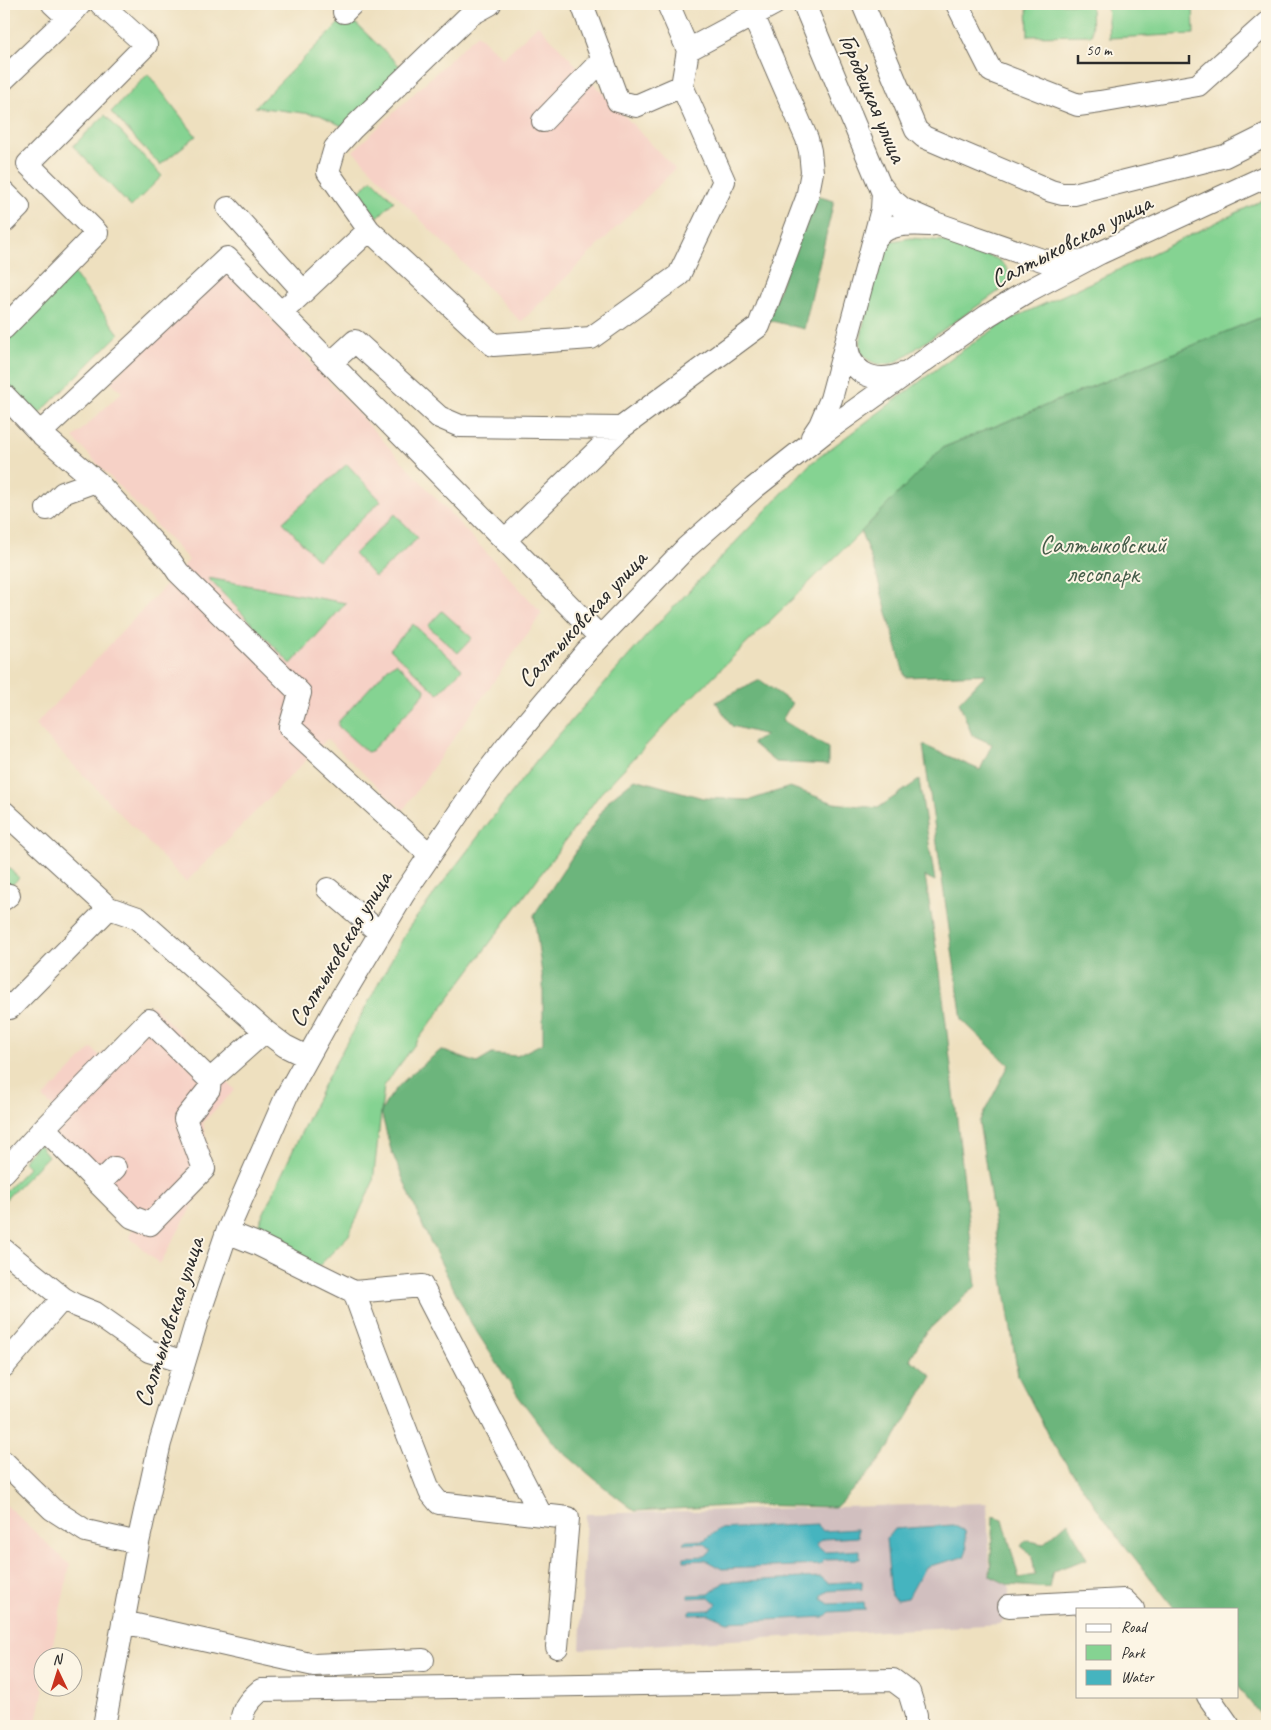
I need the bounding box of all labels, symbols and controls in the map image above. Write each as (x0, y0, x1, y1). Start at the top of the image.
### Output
street label: Городецкая улица (831, 29, 915, 169)
scale bar (1078, 32, 1190, 64)
text: 50 m (1086, 41, 1113, 60)
street label: Салтыковская улица (985, 185, 1159, 295)
park label: Салтыковский лесопарк (1040, 529, 1168, 590)
street label: Салтыковская улица (510, 542, 656, 694)
street label: Салтыковская улица (281, 863, 401, 1033)
street label: Салтыковская улица (126, 1230, 212, 1411)
legend (1076, 1608, 1238, 1698)
text: Road (1121, 1618, 1148, 1637)
text: Park (1121, 1644, 1146, 1663)
north arrow (32, 1648, 82, 1698)
text: N (52, 1651, 64, 1668)
text: Water (1121, 1668, 1155, 1687)

